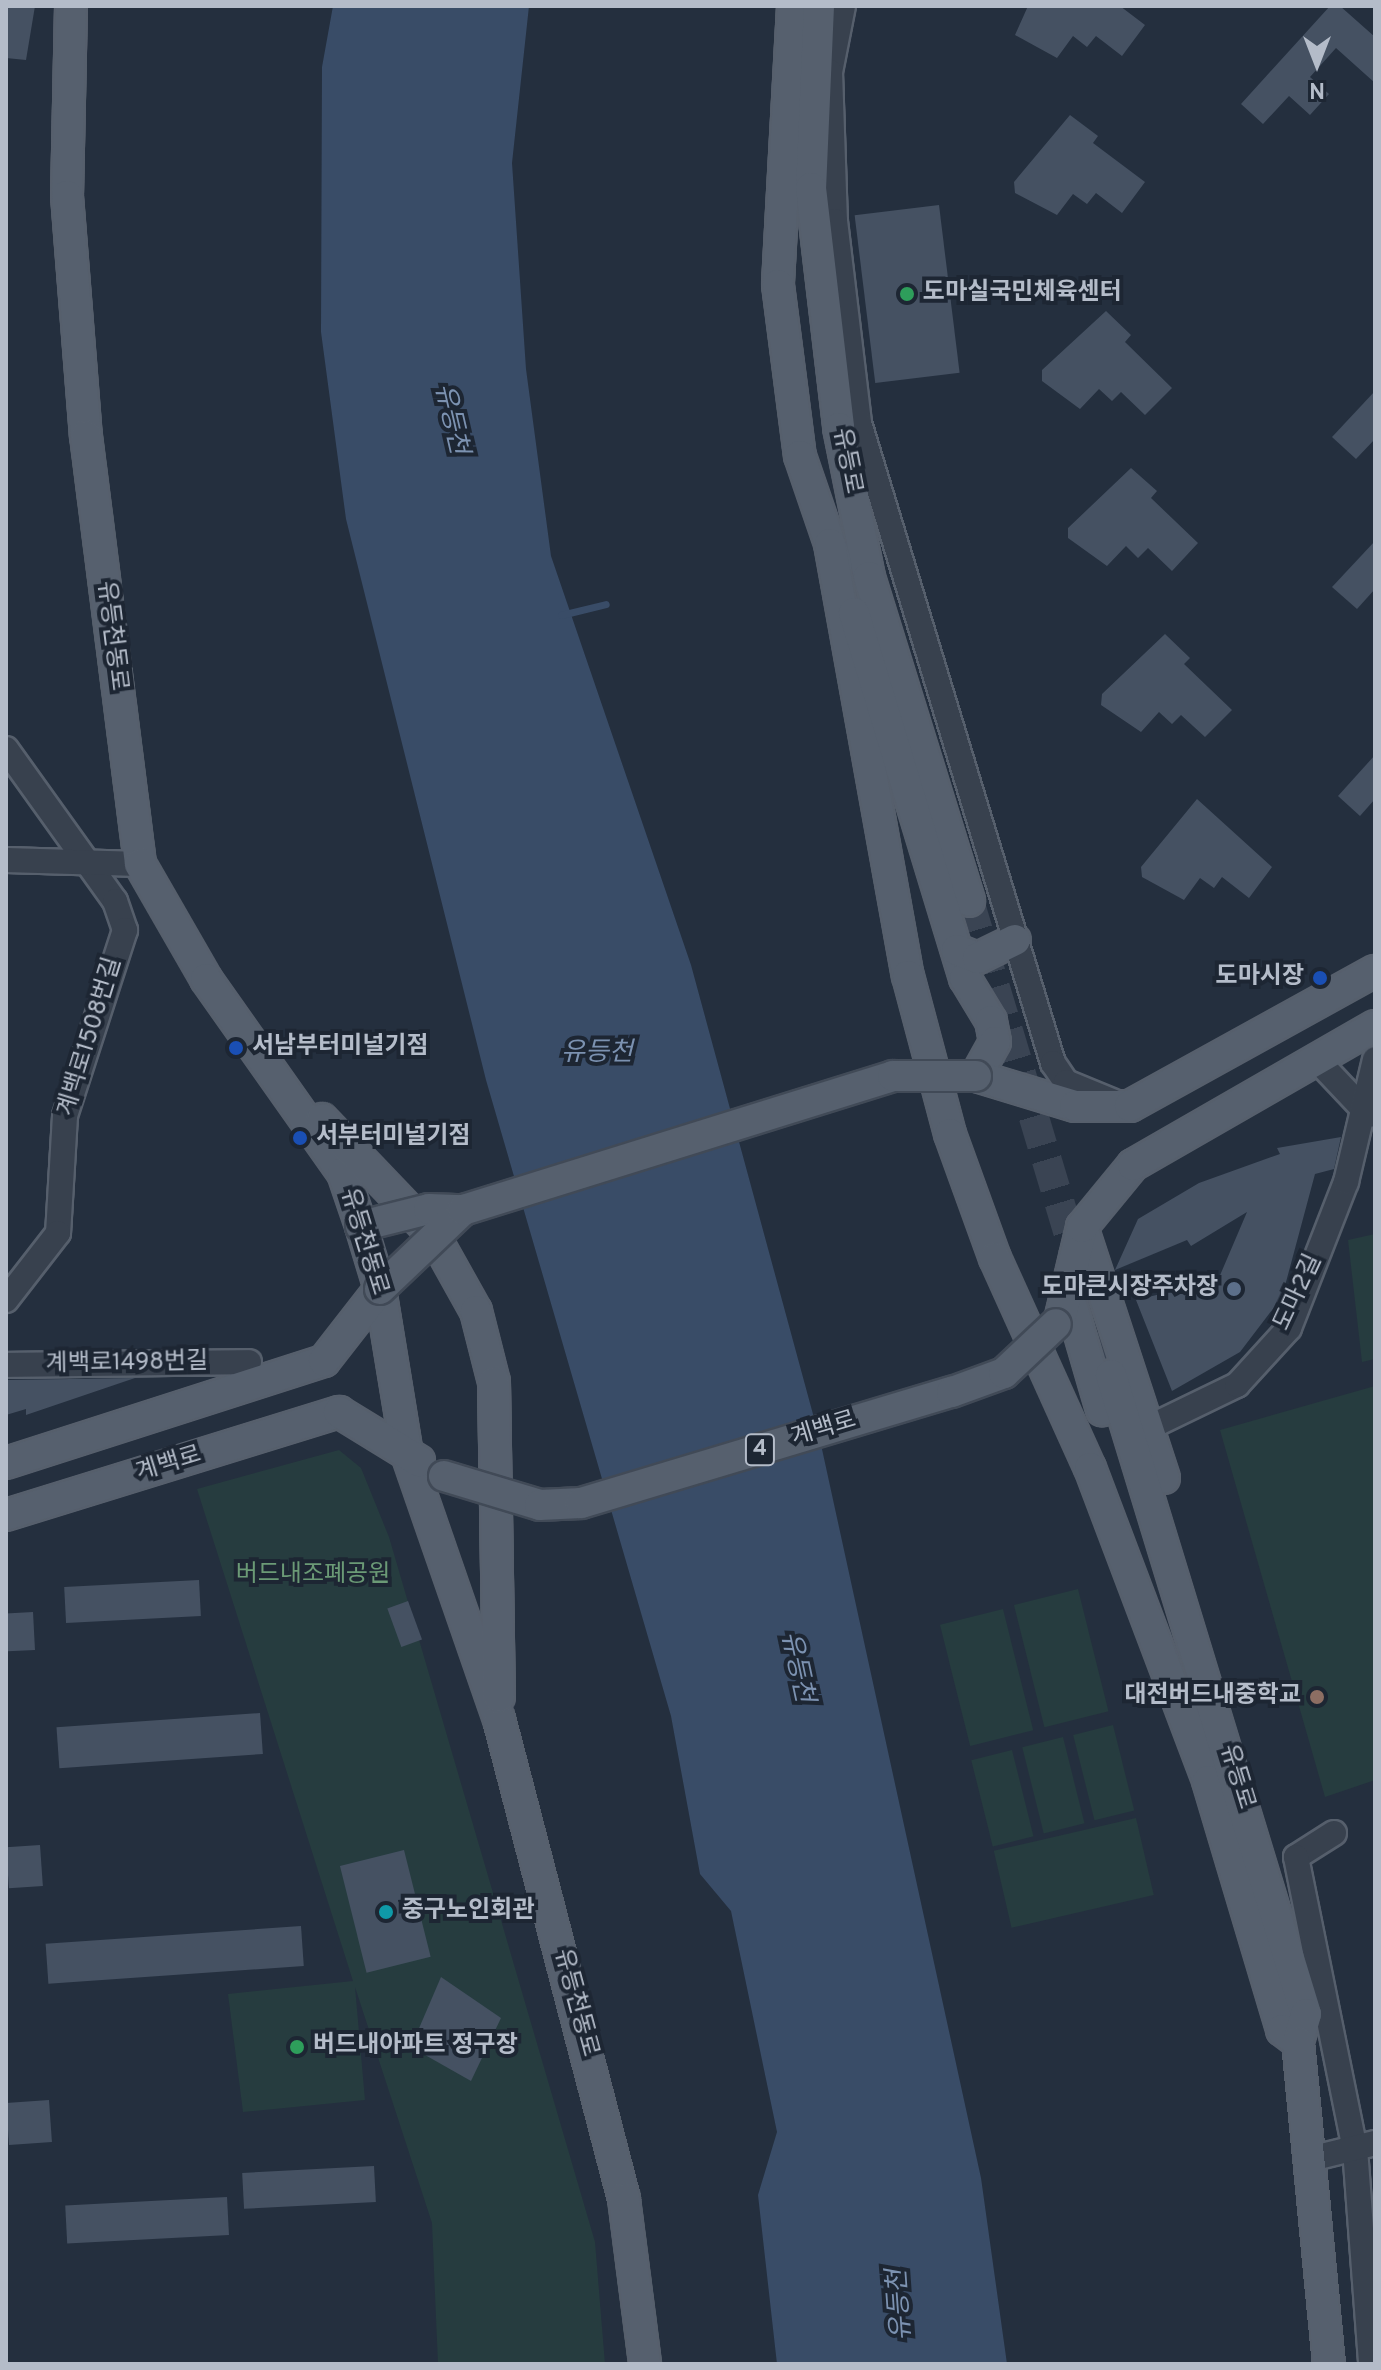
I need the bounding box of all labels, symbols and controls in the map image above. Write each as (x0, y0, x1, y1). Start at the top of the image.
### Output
north arrow (1277, 24, 1357, 104)
text: N (1309, 75, 1325, 102)
place label: 도마실국민체육센터 (923, 280, 1122, 308)
marker: 도마실국민체육센터 (898, 285, 916, 303)
water label: 유등천 (427, 381, 473, 457)
street label: 유등로 (826, 426, 866, 496)
street label: 유등천동로 (90, 579, 132, 693)
street label: 계백로1508번길 (53, 954, 129, 1120)
place label: 도마시장 (1216, 964, 1304, 992)
marker: 도마시장 (1311, 969, 1329, 987)
place label: 서남부터미널기점 (252, 1034, 429, 1062)
water label: 유등천 (561, 1038, 633, 1070)
marker: 서남부터미널기점 (227, 1039, 245, 1057)
place label: 서부터미널기점 (316, 1124, 471, 1152)
marker: 서부터미널기점 (291, 1129, 309, 1147)
street label: 유등천동로 (333, 1185, 393, 1299)
street label: 도마2길 (1269, 1250, 1329, 1336)
place label: 도마큰시장주차장 (1041, 1275, 1218, 1303)
marker: 도마큰시장주차장 (1225, 1280, 1243, 1298)
street label: 계백로1498번길 (46, 1348, 208, 1380)
street label: 계백로 (788, 1407, 860, 1453)
road number: 4 (744, 1432, 776, 1468)
street label: 계백로 (133, 1442, 205, 1488)
park label: 버드내조폐공원 (236, 1562, 390, 1590)
water label: 유등천 (773, 1629, 819, 1705)
place label: 대전버드내중학교 (1124, 1683, 1301, 1711)
marker: 대전버드내중학교 (1308, 1688, 1326, 1706)
street label: 유등로 (1213, 1741, 1259, 1813)
place label: 중구노인회관 (402, 1898, 534, 1926)
marker: 중구노인회관 (377, 1903, 395, 1921)
street label: 유등천동로 (547, 1946, 603, 2060)
place label: 버드내아파트 정구장 (313, 2033, 518, 2061)
marker: 버드내아파트 정구장 (288, 2038, 306, 2056)
water label: 유등천 (883, 2268, 919, 2342)

